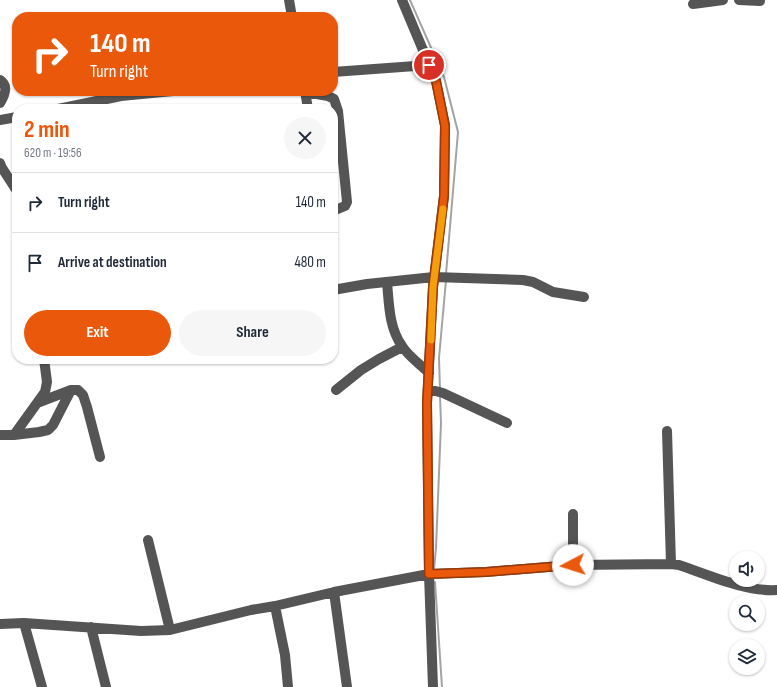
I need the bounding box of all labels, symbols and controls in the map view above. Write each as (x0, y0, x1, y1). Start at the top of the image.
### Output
text: 140 m (90, 27, 151, 60)
icon: right (24, 28, 76, 80)
pin (412, 48, 446, 82)
icon: arrive (418, 54, 440, 76)
text: Turn right (90, 61, 148, 82)
text: 2 min (24, 115, 70, 144)
button: close (284, 117, 326, 159)
text: 620 m · 19:56 (24, 145, 82, 161)
icon: right (24, 192, 46, 214)
text: Turn right (58, 193, 110, 212)
text: 140 m (296, 193, 326, 212)
icon: arrive (24, 252, 46, 274)
text: Arrive at destination (58, 253, 167, 272)
text: 480 m (294, 253, 326, 272)
button: Exit (24, 310, 171, 356)
button: Share (179, 310, 326, 356)
position arrow (552, 544, 594, 586)
map controls (729, 551, 765, 675)
button: sound (729, 551, 765, 587)
button: search (729, 595, 765, 631)
button: layers (729, 639, 765, 675)

